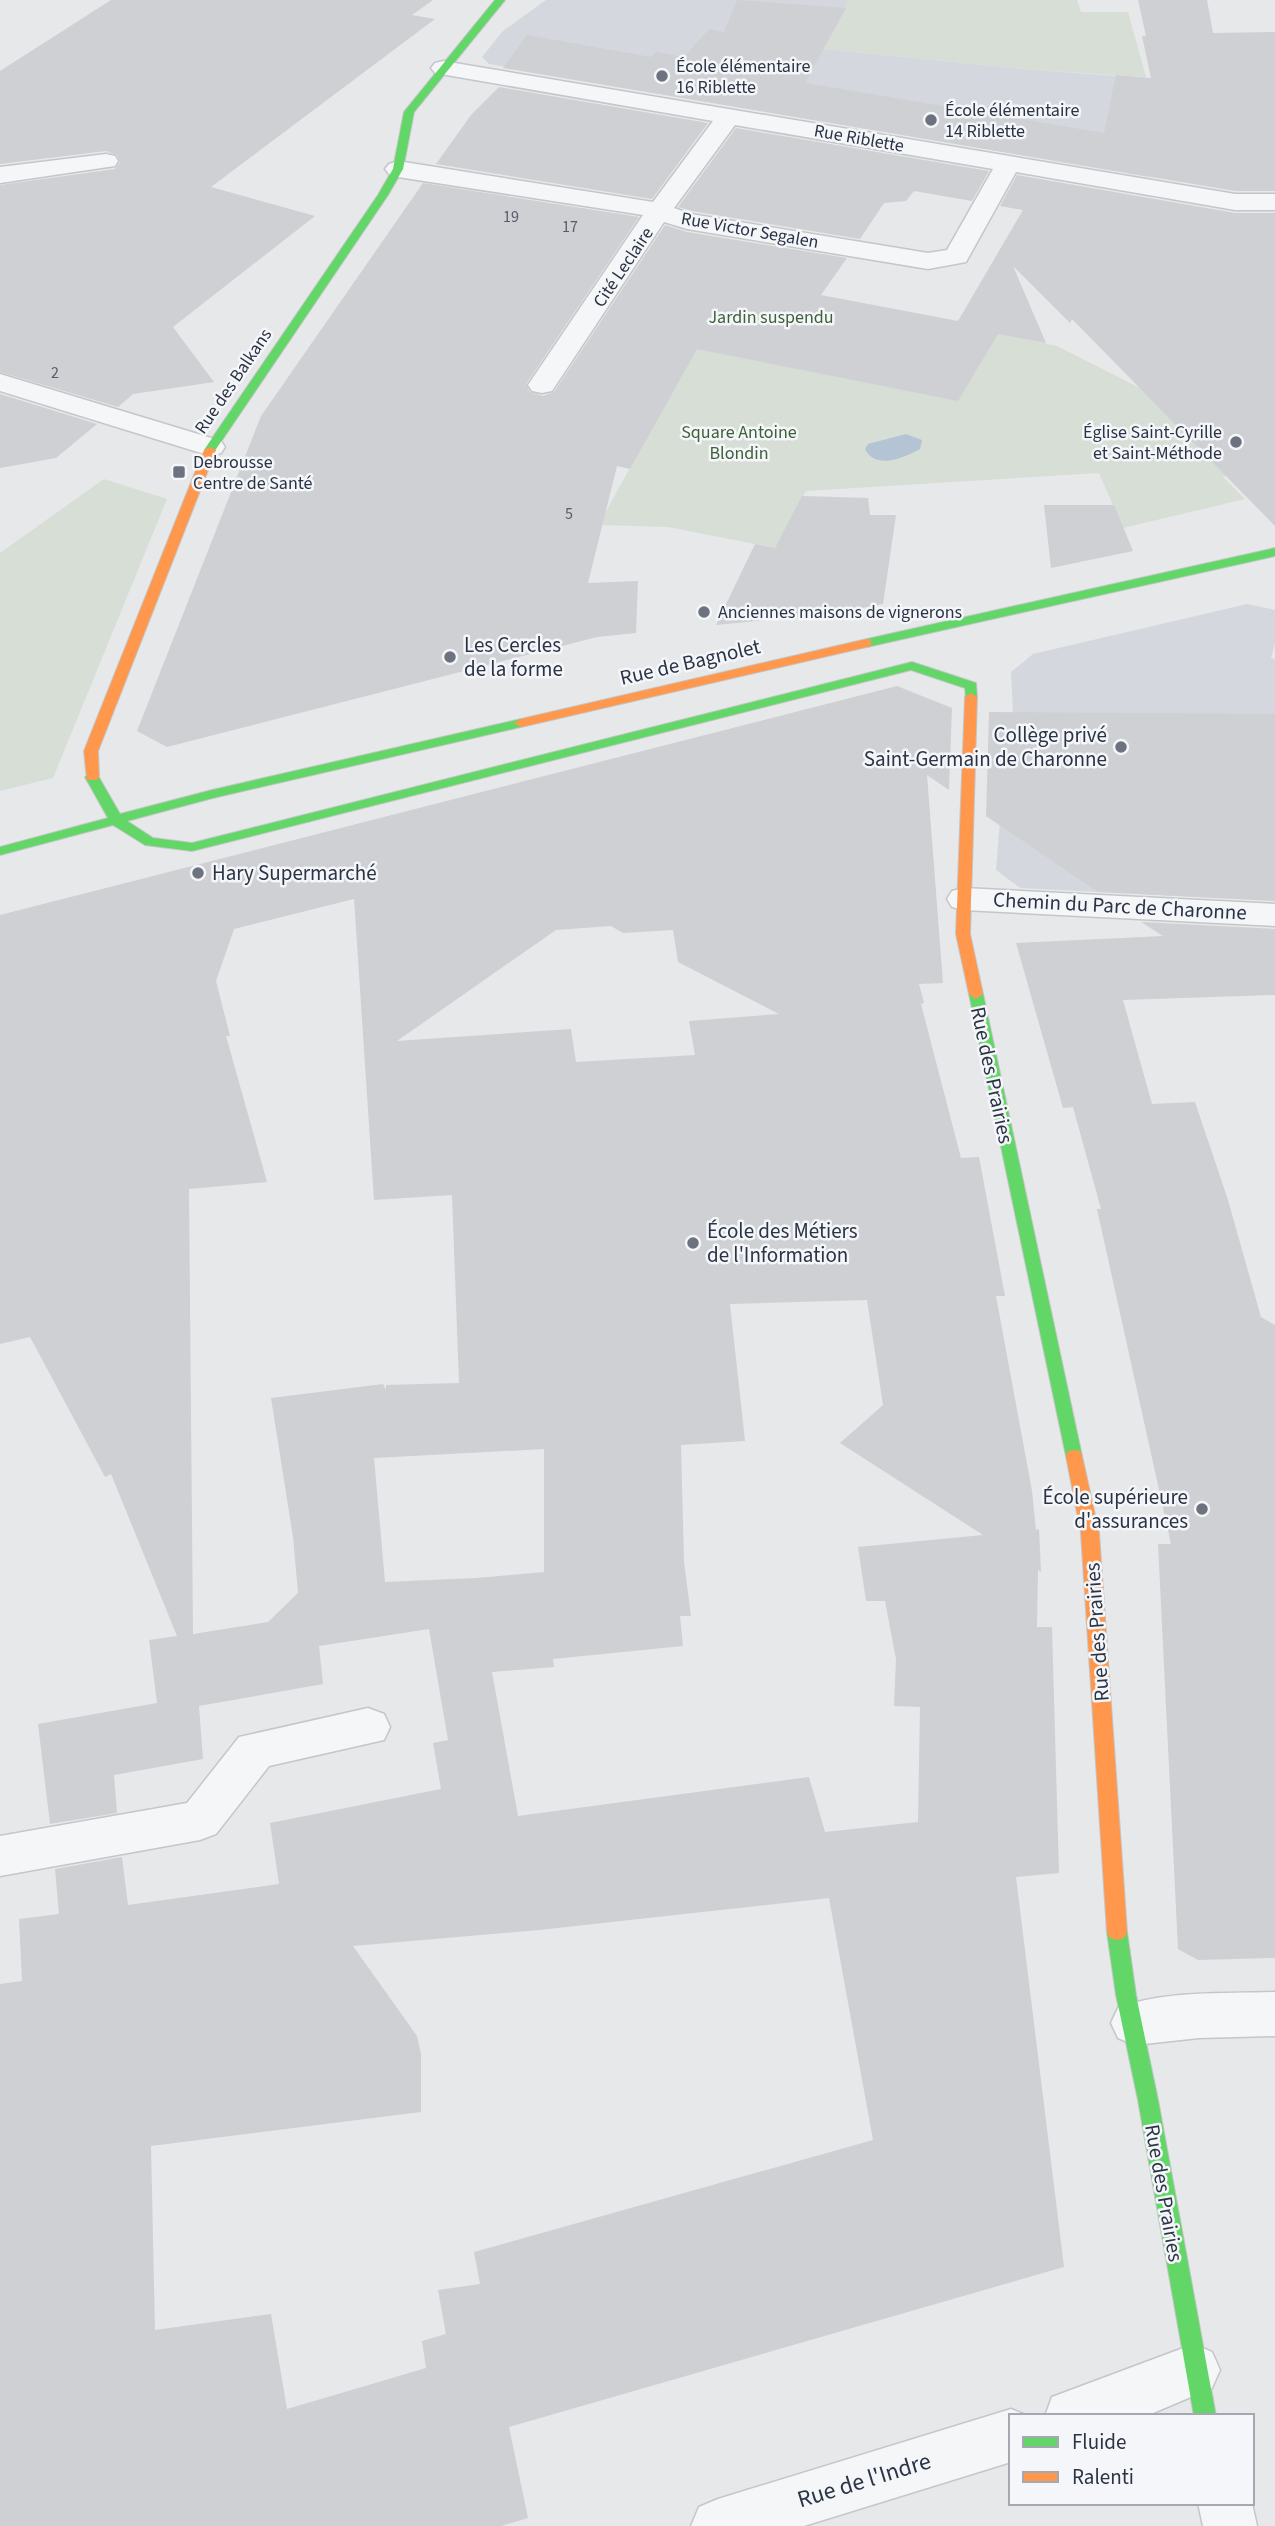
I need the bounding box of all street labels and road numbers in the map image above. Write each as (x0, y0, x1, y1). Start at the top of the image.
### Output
street label: Rue Riblette (812, 118, 906, 159)
street label: Rue Victor Segalen (679, 206, 821, 255)
street label: Cité Leclaire (587, 222, 659, 312)
street label: Rue des Balkans (189, 324, 278, 439)
street label: Rue de Bagnolet (617, 631, 763, 693)
street label: Chemin du Parc de Charonne (992, 884, 1248, 928)
street label: Rue des Prairies (963, 1004, 1021, 1146)
street label: Rue des Prairies (1077, 1561, 1117, 1702)
street label: Rue des Prairies (1137, 2122, 1191, 2264)
street label: Rue de l'Indre (793, 2444, 935, 2517)

